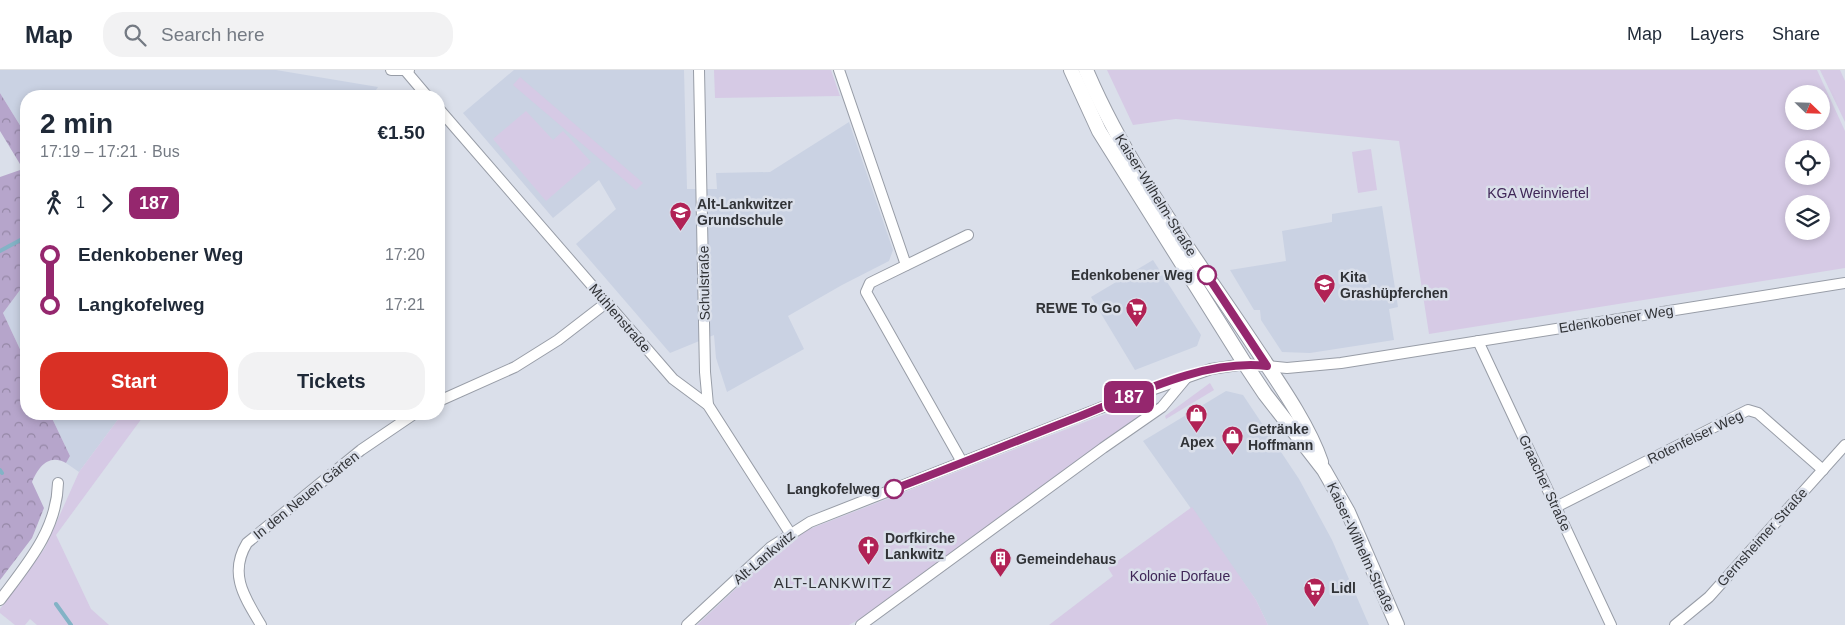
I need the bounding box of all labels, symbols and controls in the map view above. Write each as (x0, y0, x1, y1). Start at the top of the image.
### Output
search box (103, 12, 453, 57)
text: Map (25, 21, 73, 48)
icon: search (121, 21, 149, 49)
text: Search here (161, 24, 265, 45)
text: Map (1627, 24, 1662, 44)
text: Layers (1690, 24, 1744, 44)
text: Share (1772, 24, 1820, 44)
north arrow (1785, 85, 1830, 130)
map controls (1785, 85, 1830, 240)
text: 2 min (40, 108, 113, 139)
text: €1.50 (377, 122, 425, 143)
street label: Kaiser-Wilhelm-Straße (1112, 131, 1200, 259)
button: locate (1785, 140, 1830, 185)
text: 17:19 – 17:21 · Bus (40, 143, 180, 160)
park label: KGA Weinviertel (1487, 185, 1589, 201)
icon: walk (40, 189, 68, 217)
icon: forward (93, 189, 121, 217)
text: 187 (139, 193, 169, 213)
text: 1 (76, 194, 85, 211)
button: layers (1785, 195, 1830, 240)
place label: Alt-Lankwitzer Grundschule (697, 196, 793, 228)
school or university icon: Alt-Lankwitzer Grundschule (669, 200, 693, 231)
text: Edenkobener Weg (78, 244, 243, 265)
street label: Schulstraße (695, 245, 713, 320)
text: 17:20 (385, 246, 425, 263)
marker: Edenkobener Weg (1197, 265, 1217, 285)
place label: Edenkobener Weg (1071, 267, 1193, 283)
place label: Kita Grashüpferchen (1340, 269, 1448, 301)
school or university icon: Kita Grashüpferchen (1312, 273, 1336, 304)
street label: Mühlenstraße (586, 280, 654, 356)
text: Langkofelweg (78, 294, 205, 315)
text: 17:21 (385, 296, 425, 313)
supermarket icon: REWE To Go (1125, 296, 1149, 327)
place label: REWE To Go (1036, 300, 1121, 316)
street label: Edenkobener Weg (1558, 302, 1674, 336)
button: Start (40, 352, 228, 410)
button: Tickets (238, 352, 425, 410)
line badge: 187 (1100, 381, 1158, 413)
text: 187 (1114, 387, 1144, 407)
shop icon: Apex (1185, 402, 1209, 433)
street label: Rotenfelser Weg (1645, 407, 1745, 467)
place label: Getränke Hoffmann (1248, 421, 1313, 453)
shop icon: Getränke Hoffmann (1220, 425, 1244, 456)
street label: Graacher Straße (1516, 432, 1574, 534)
place label: Apex (1180, 434, 1214, 450)
street label: In den Neuen Gärten (250, 448, 362, 542)
marker: Langkofelweg (884, 479, 904, 499)
street label: Kaiser-Wilhelm-Straße (1324, 480, 1398, 614)
place label: Langkofelweg (787, 481, 880, 497)
street label: Gernsheimer Straße (1714, 484, 1811, 589)
street label: Alt-Lankwitz (730, 527, 798, 587)
place label: Dorfkirche Lankwitz (885, 530, 955, 562)
church icon: Dorfkirche Lankwitz (857, 534, 881, 565)
building icon: Gemeindehaus (988, 547, 1012, 578)
place label: Gemeindehaus (1016, 551, 1117, 567)
park label: Kolonie Dorfaue (1130, 568, 1230, 584)
district label: ALT-LANKWITZ (774, 574, 892, 591)
supermarket icon: Lidl (1303, 576, 1327, 607)
place label: Lidl (1331, 580, 1356, 596)

